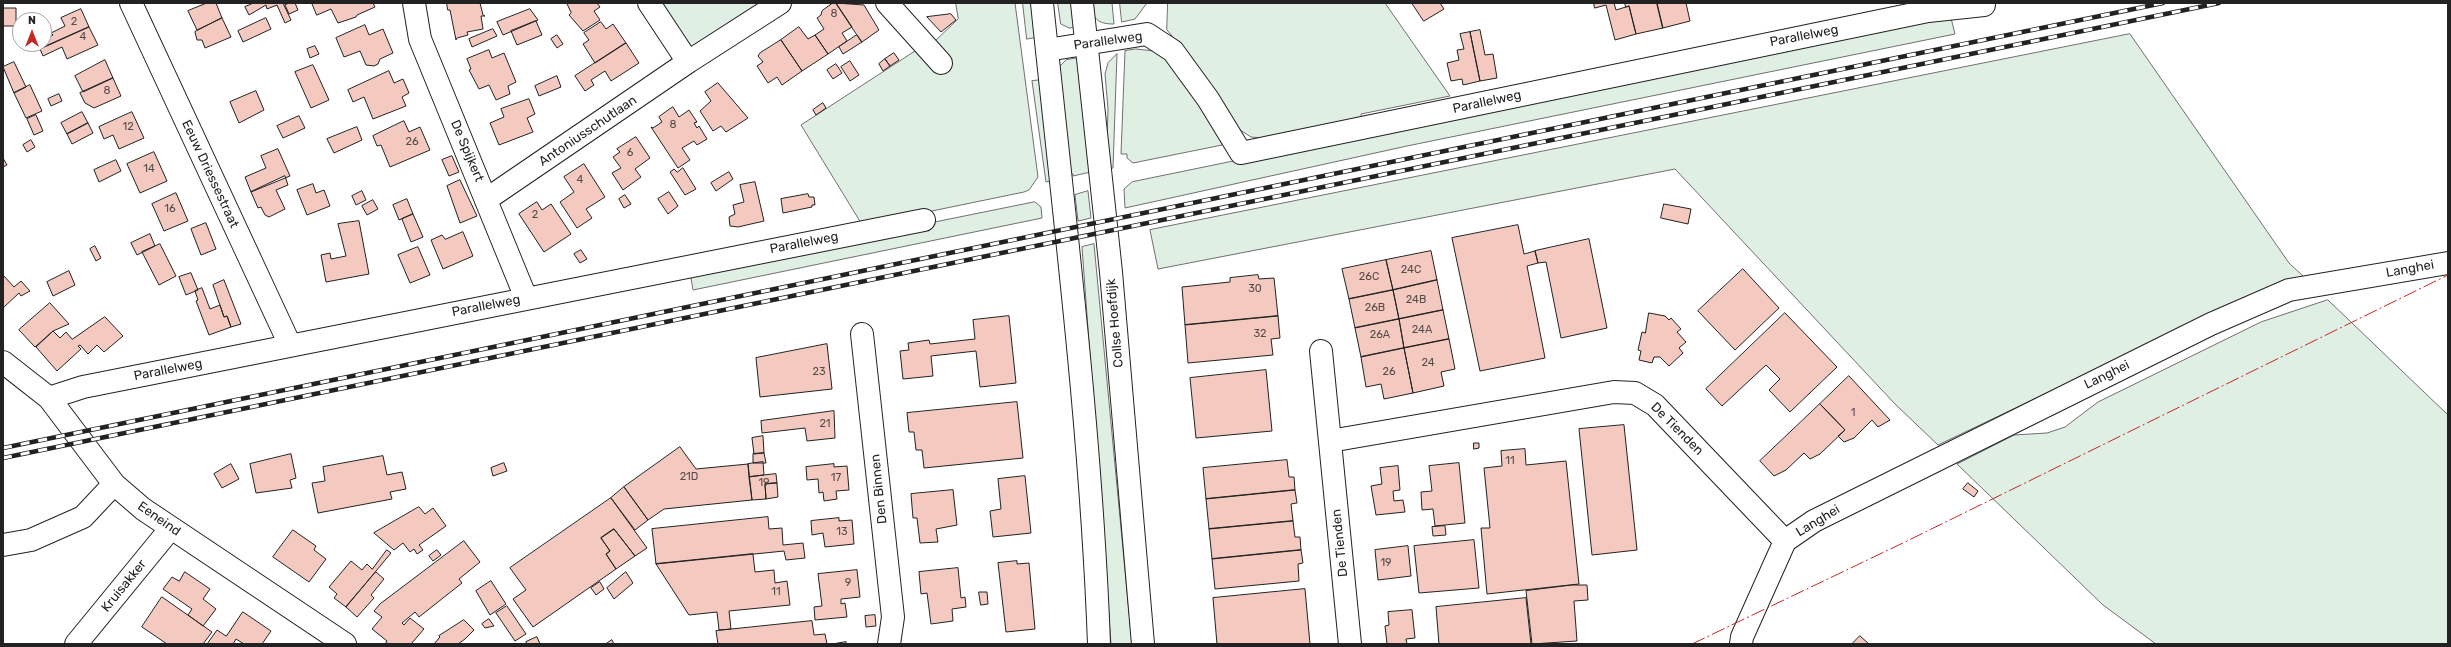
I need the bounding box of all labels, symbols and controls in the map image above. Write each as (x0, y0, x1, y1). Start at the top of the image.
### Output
house number: 8 (831, 7, 837, 21)
north arrow (12, 12, 52, 52)
text: N (28, 14, 36, 27)
house number: 2 (71, 15, 77, 29)
street label: Parallelweg (1768, 22, 1840, 50)
street label: Parallelweg (1073, 28, 1143, 54)
house number: 4 (80, 30, 86, 44)
house number: 8 (104, 84, 110, 98)
street label: Parallelweg (1451, 87, 1523, 117)
street label: Antoniusschutlaan (536, 93, 640, 169)
street label: Eeuw Driessestraat (178, 118, 242, 230)
street label: De Spijkert (447, 118, 487, 184)
house number: 8 (670, 118, 676, 132)
house number: 12 (122, 120, 134, 134)
house number: 26 (405, 135, 419, 149)
house number: 6 (627, 146, 633, 160)
house number: 14 (143, 162, 155, 176)
house number: 4 (577, 173, 583, 187)
house number: 16 (164, 202, 176, 216)
house number: 2 (532, 208, 538, 222)
street label: Parallelweg (768, 229, 840, 257)
street label: Langhei (2385, 257, 2435, 281)
house number: 24C (1401, 263, 1421, 277)
house number: 26C (1359, 270, 1379, 284)
street label: Collse Hoefdijk (1103, 278, 1127, 368)
house number: 30 (1248, 282, 1262, 296)
street label: Parallelweg (450, 292, 522, 320)
house number: 24B (1406, 293, 1426, 307)
house number: 26B (1365, 301, 1385, 315)
house number: 24A (1412, 323, 1432, 337)
house number: 32 (1253, 327, 1267, 341)
house number: 26A (1370, 328, 1390, 342)
street label: Parallelweg (132, 356, 204, 384)
house number: 24 (1421, 356, 1435, 370)
street label: Langhei (2082, 357, 2132, 393)
house number: 23 (812, 365, 826, 379)
house number: 26 (1382, 365, 1396, 379)
street label: De Tienden (1647, 399, 1707, 459)
house number: 1 (1851, 406, 1855, 420)
house number: 21 (819, 417, 831, 431)
street label: Den Binnen (868, 453, 890, 525)
house number: 11 (1505, 454, 1515, 468)
house number: 21D (680, 470, 698, 484)
house number: 17 (831, 471, 841, 485)
house number: 19 (758, 476, 770, 490)
street label: Eeneind (134, 499, 184, 539)
street label: Langhei (1793, 502, 1843, 540)
street label: De Tienden (1329, 508, 1351, 578)
house number: 13 (836, 525, 848, 539)
house number: 19 (1380, 556, 1392, 570)
street label: Kruisakker (98, 557, 150, 615)
house number: 9 (845, 576, 851, 590)
house number: 11 (771, 585, 781, 599)

